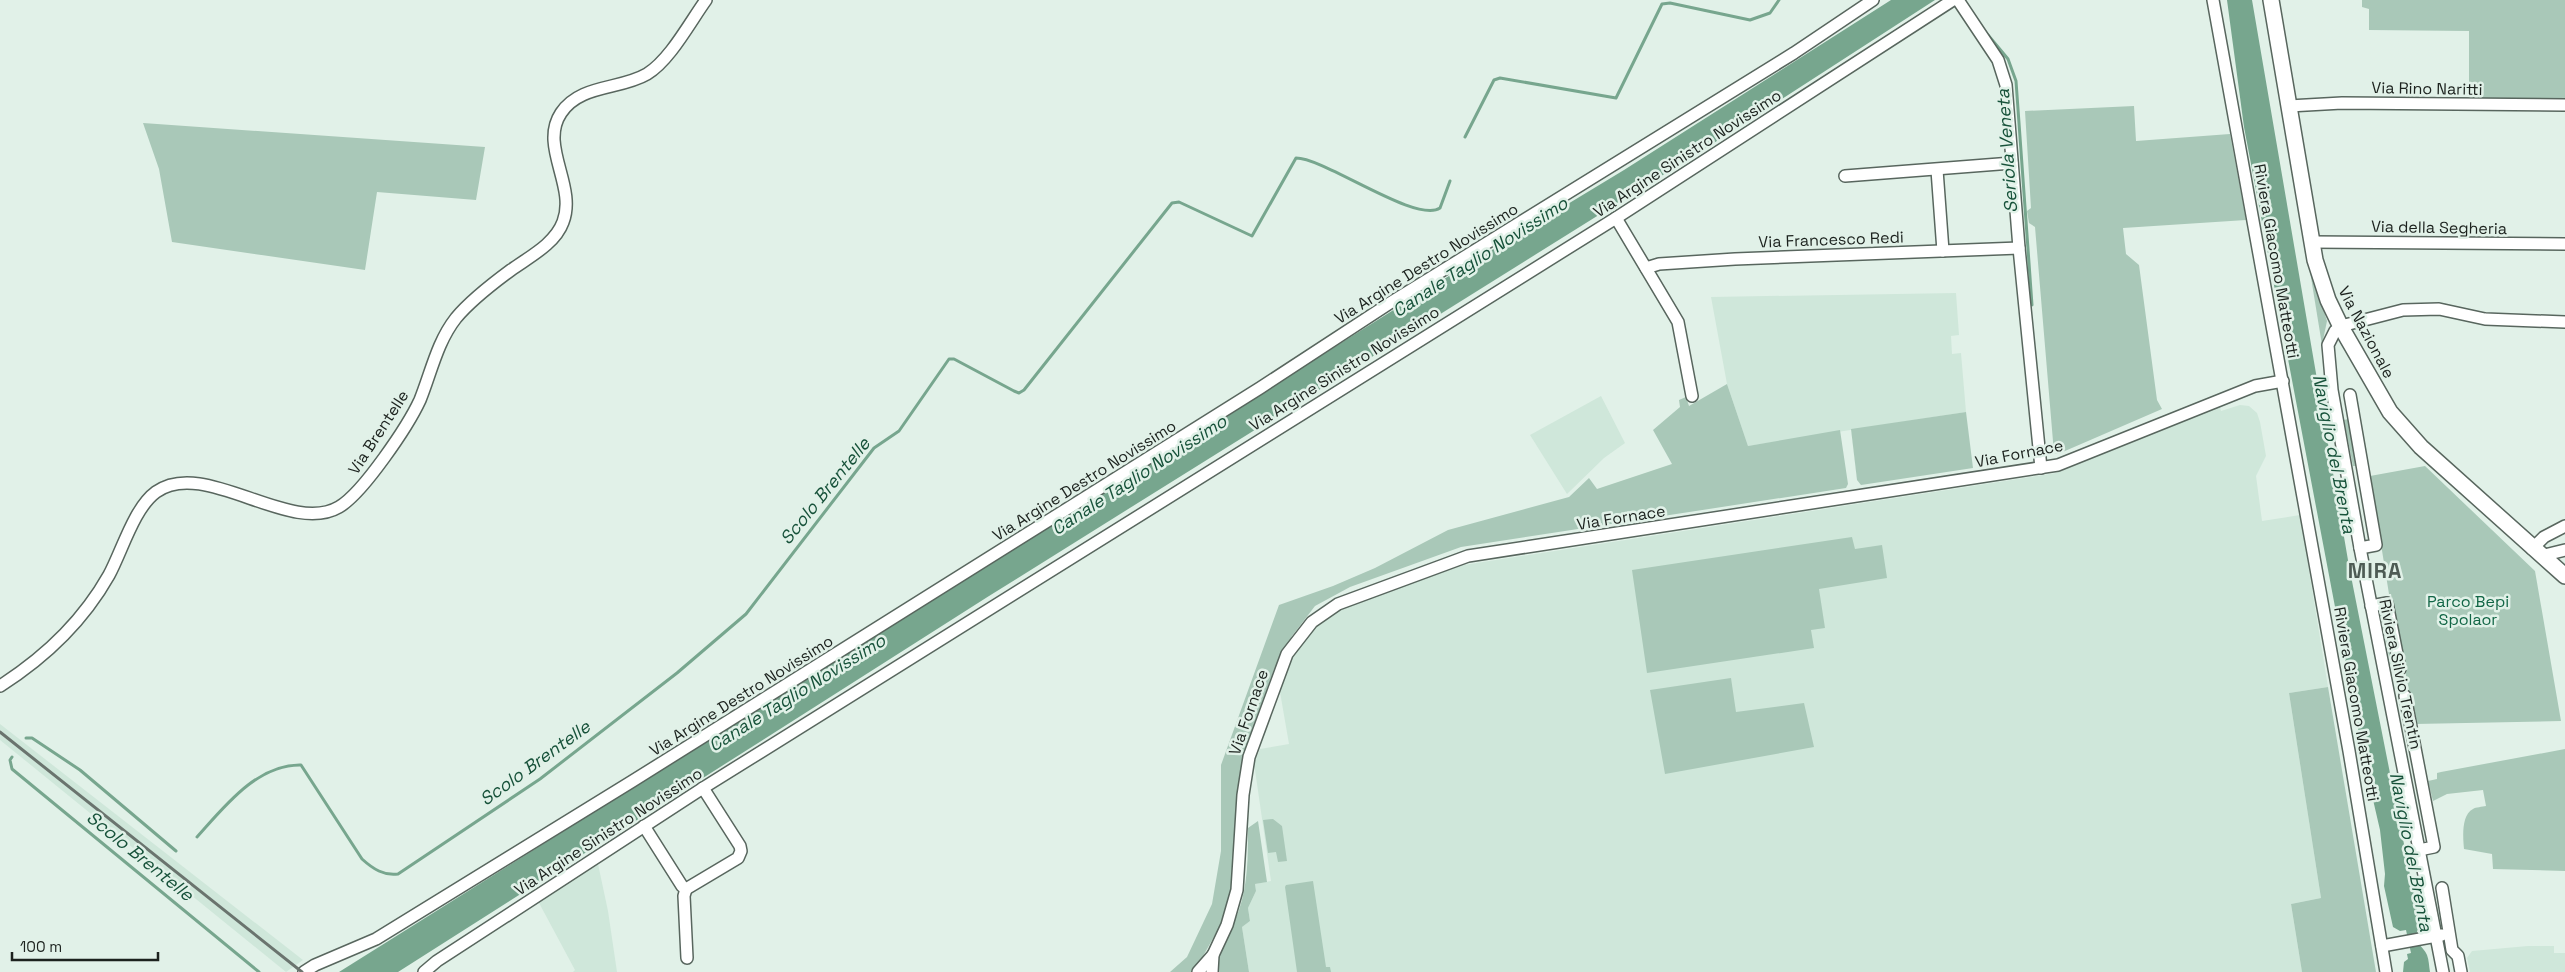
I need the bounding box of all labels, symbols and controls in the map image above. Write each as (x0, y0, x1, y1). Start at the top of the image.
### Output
street label: Via Rino Naritti (2371, 77, 2483, 100)
street label: Via Argine Sinistro Novissimo (1589, 85, 1785, 222)
water label: Seriola Veneta (1991, 88, 2022, 214)
street label: Riviera Giacomo Matteotti (2249, 162, 2304, 360)
water label: Canale Taglio Novissimo (1388, 191, 1573, 322)
street label: Via Argine Destro Novissimo (1330, 198, 1522, 329)
street label: Via della Segheria (2371, 216, 2507, 239)
street label: Via Francesco Redi (1758, 226, 1904, 253)
street label: Via Nazionale (2333, 282, 2400, 382)
street label: Via Argine Sinistro Novissimo (1245, 301, 1443, 436)
water label: Naviglio del Brenta (2308, 372, 2361, 536)
street label: Via Brentelle (343, 386, 413, 478)
water label: Canale Taglio Novissimo (1047, 409, 1232, 540)
street label: Via Argine Destro Novissimo (988, 415, 1180, 546)
water label: Scolo Brentelle (774, 432, 876, 549)
street label: Via Fornace (1973, 435, 2065, 472)
street label: Via Fornace (1575, 500, 1667, 535)
district label: MIRA (2348, 557, 2402, 584)
park label: Parco Bepi Spolaor (2427, 591, 2509, 630)
street label: Riviera Silvio Trentin (2374, 597, 2427, 751)
street label: Riviera Giacomo Matteotti (2329, 605, 2384, 803)
water label: Canale Taglio Novissimo (704, 628, 890, 757)
street label: Via Argine Destro Novissimo (645, 630, 837, 761)
street label: Via Fornace (1224, 666, 1273, 758)
water label: Scolo Brentelle (475, 714, 596, 810)
street label: Via Argine Sinistro Novissimo (510, 763, 706, 900)
water label: Naviglio del Brenta (2385, 770, 2438, 934)
water label: Scolo Brentelle (82, 805, 199, 907)
scale bar (12, 930, 159, 962)
text: 100 m (20, 937, 62, 956)

